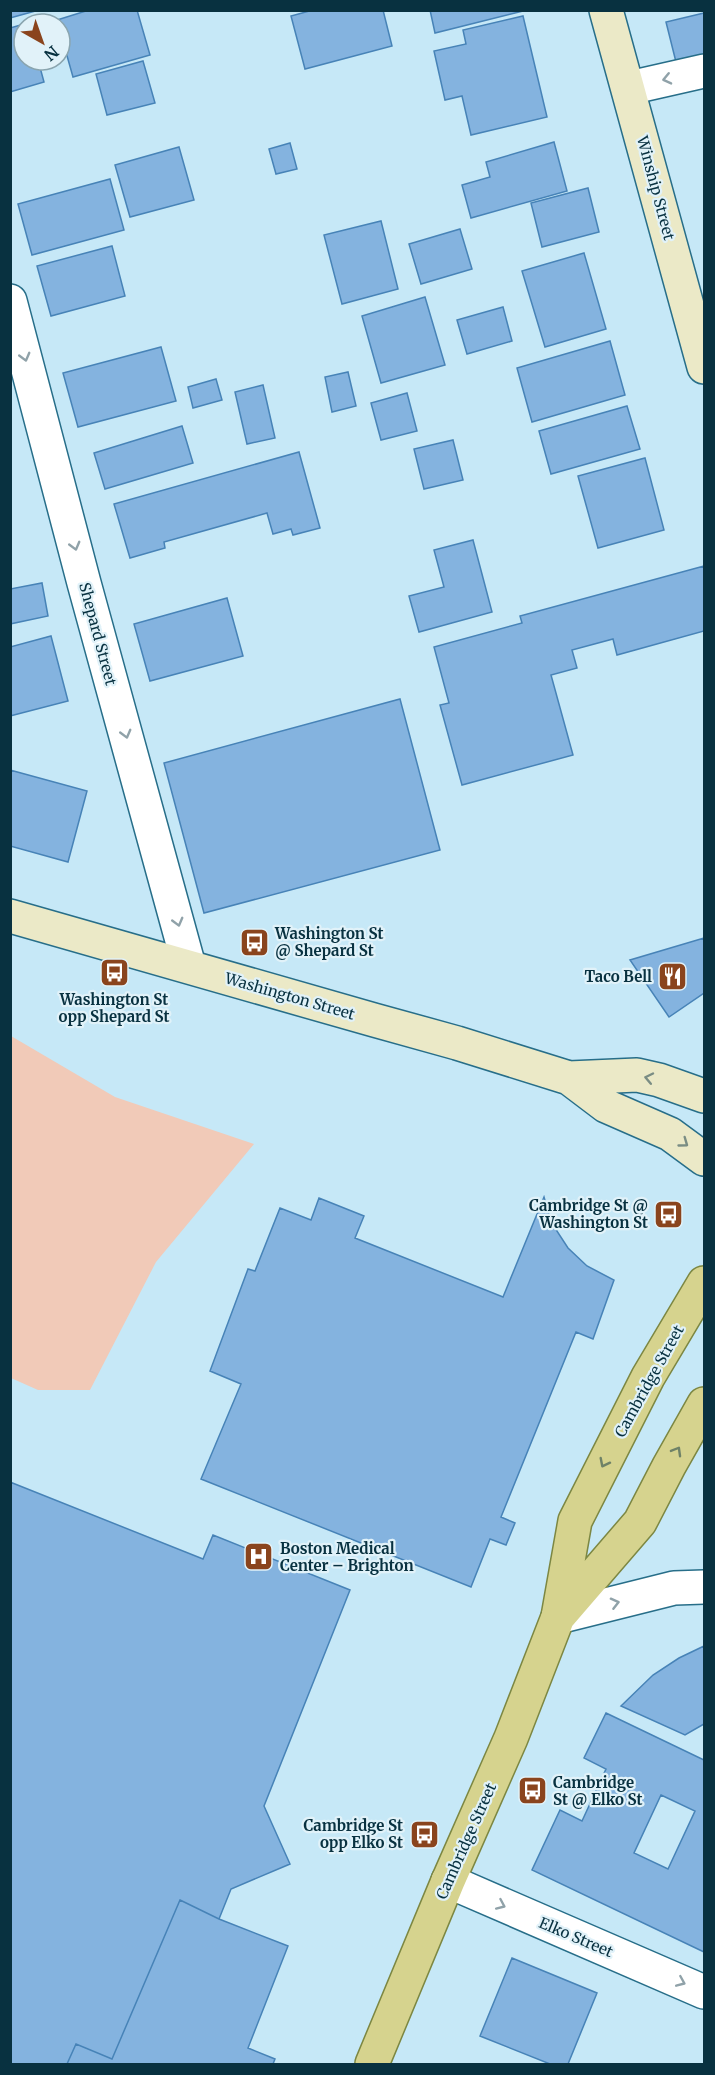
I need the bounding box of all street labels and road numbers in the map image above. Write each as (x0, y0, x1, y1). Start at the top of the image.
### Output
street label: Winship Street (633, 133, 679, 242)
street label: Shepard Street (75, 580, 121, 688)
street label: Washington Street (222, 968, 357, 1024)
street label: Cambridge Street (610, 1321, 688, 1440)
street label: Cambridge Street (432, 1780, 500, 1902)
street label: Elko Street (536, 1913, 616, 1961)

